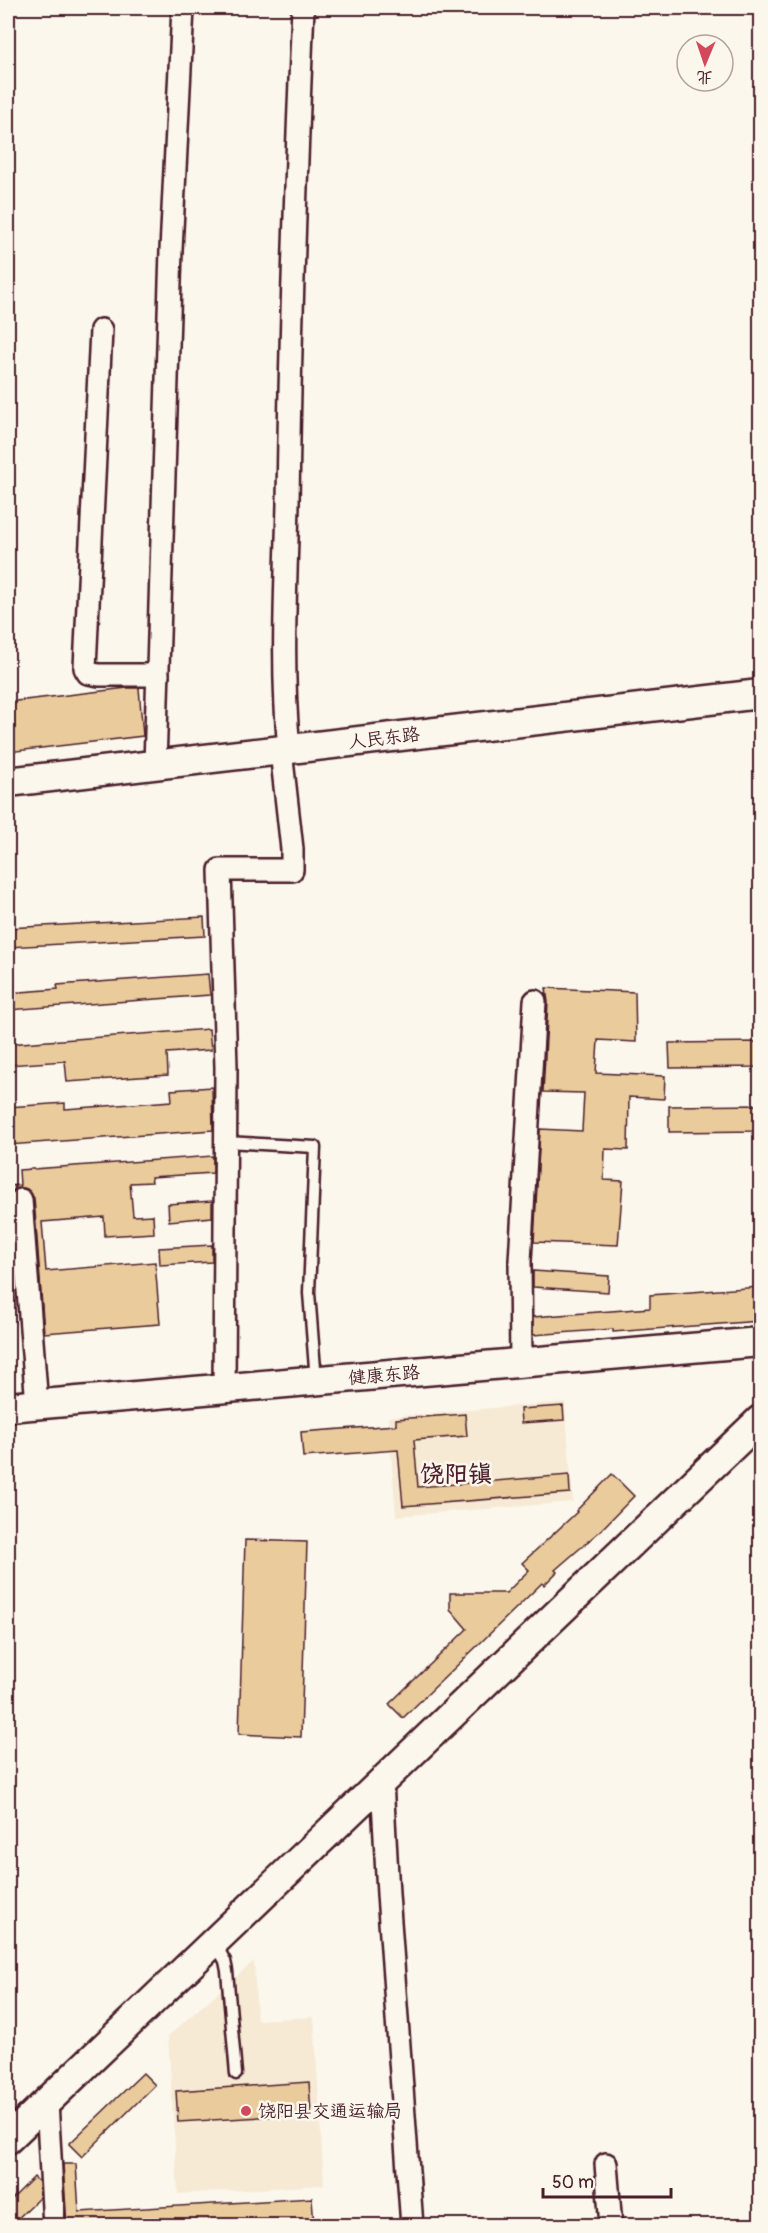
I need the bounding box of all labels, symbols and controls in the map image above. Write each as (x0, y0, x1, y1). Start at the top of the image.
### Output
north arrow (675, 33, 735, 93)
text: 北 (696, 67, 713, 87)
street label: 人民东路 (347, 723, 421, 754)
street label: 健康东路 (347, 1361, 421, 1390)
district label: 饶阳镇 (420, 1460, 492, 1489)
place label: 饶阳县交通运输局 (258, 2100, 402, 2123)
marker: 饶阳县交通运输局 (239, 2104, 253, 2118)
scale bar (543, 2161, 670, 2199)
text: 50 m (552, 2171, 594, 2194)

